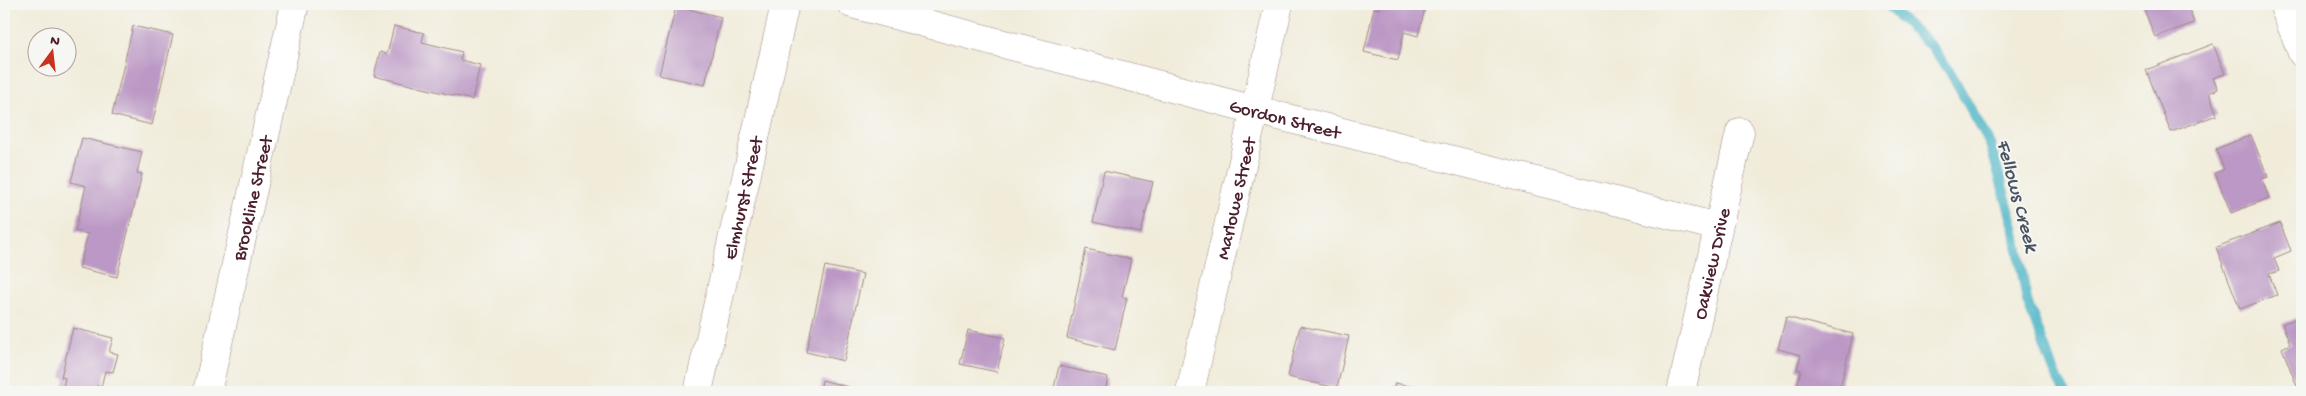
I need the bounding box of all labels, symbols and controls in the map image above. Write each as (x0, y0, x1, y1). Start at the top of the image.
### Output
north arrow (28, 28, 78, 78)
text: N (48, 32, 61, 51)
street label: Gordon Street (1226, 96, 1345, 147)
street label: Brookline Street (229, 132, 280, 264)
street label: Elmhurst Street (720, 133, 770, 262)
street label: Marlowe Street (1213, 133, 1264, 262)
water label: Fellows Creek (1990, 137, 2042, 256)
street label: Oakview Drive (1690, 206, 1737, 322)

